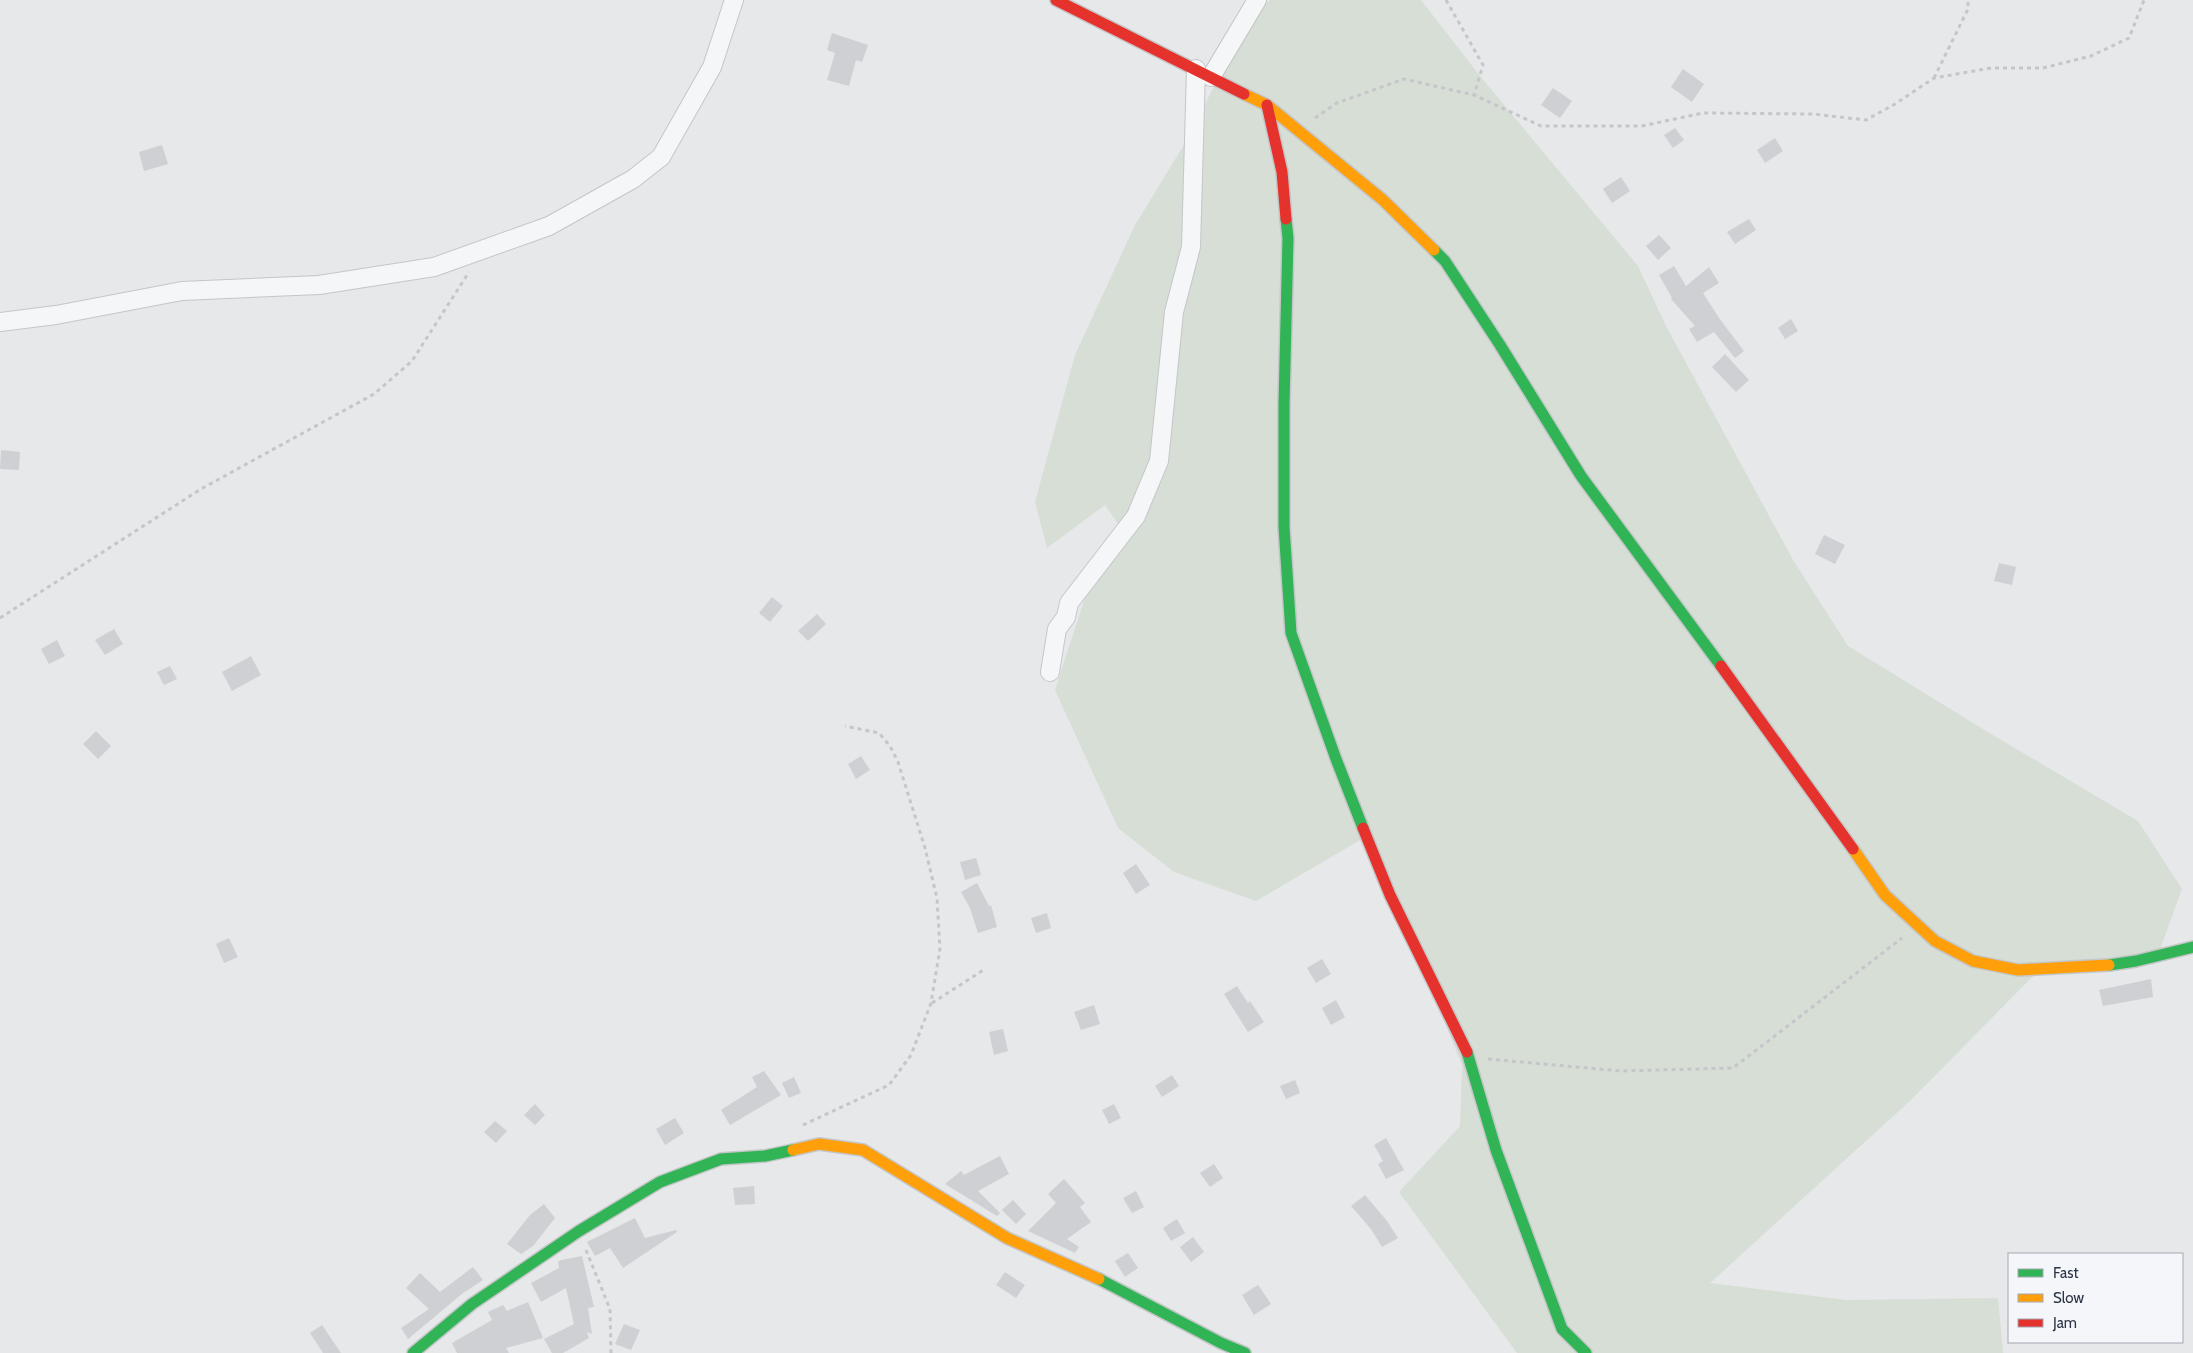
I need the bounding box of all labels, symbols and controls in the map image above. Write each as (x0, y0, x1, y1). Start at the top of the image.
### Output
legend (2008, 1253, 2183, 1343)
text: Fast (2053, 1264, 2078, 1282)
text: Slow (2053, 1289, 2084, 1307)
text: Jam (2052, 1314, 2077, 1332)

